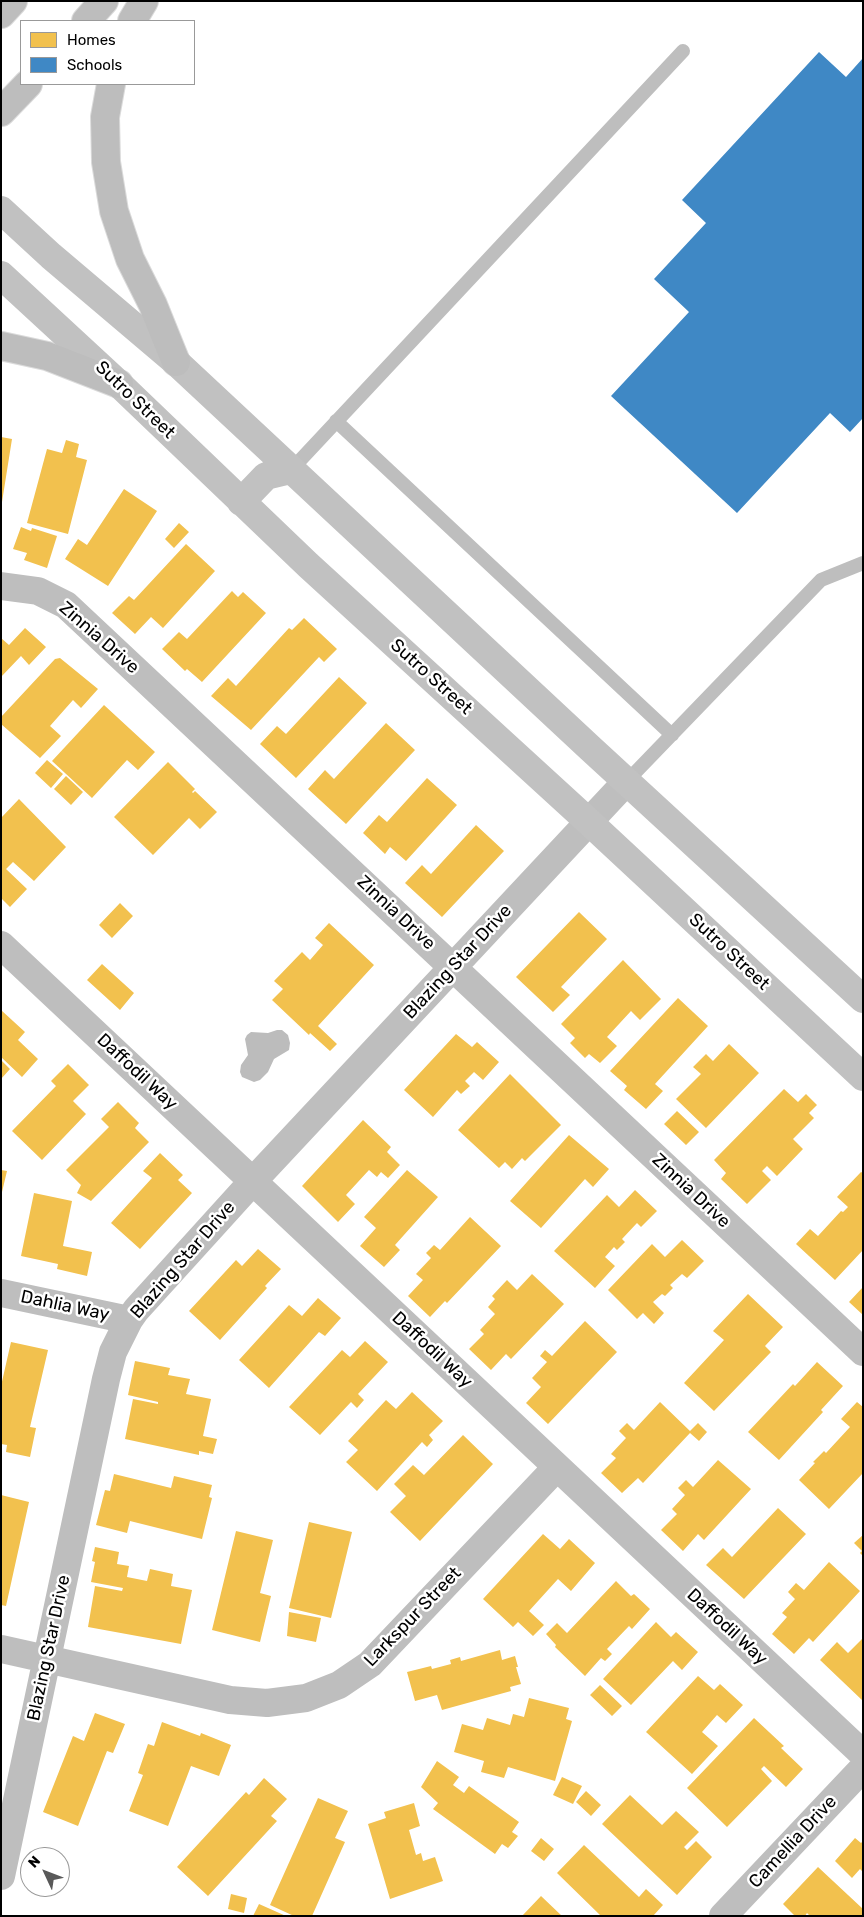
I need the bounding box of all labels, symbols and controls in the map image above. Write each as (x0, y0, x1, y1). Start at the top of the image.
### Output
legend (20, 20, 195, 85)
text: Homes (67, 31, 116, 49)
text: Schools (67, 56, 122, 74)
street label: Sutro Street (91, 357, 179, 443)
street label: Zinnia Drive (55, 597, 143, 679)
street label: Sutro Street (386, 635, 476, 719)
street label: Zinnia Drive (352, 871, 440, 955)
street label: Blazing Star Drive (399, 900, 517, 1024)
street label: Sutro Street (684, 909, 774, 995)
street label: Daffodil Way (92, 1029, 182, 1115)
street label: Zinnia Drive (647, 1149, 735, 1233)
street label: Blazing Star Drive (126, 1197, 240, 1323)
street label: Dahlia Way (19, 1286, 111, 1326)
street label: Daffodil Way (387, 1307, 477, 1393)
street label: Larkspur Street (360, 1563, 466, 1671)
street label: Blazing Star Drive (23, 1573, 75, 1723)
street label: Daffodil Way (682, 1584, 772, 1670)
street label: Camellia Drive (745, 1791, 841, 1893)
north arrow (20, 1847, 70, 1897)
text: N (25, 1853, 44, 1872)

